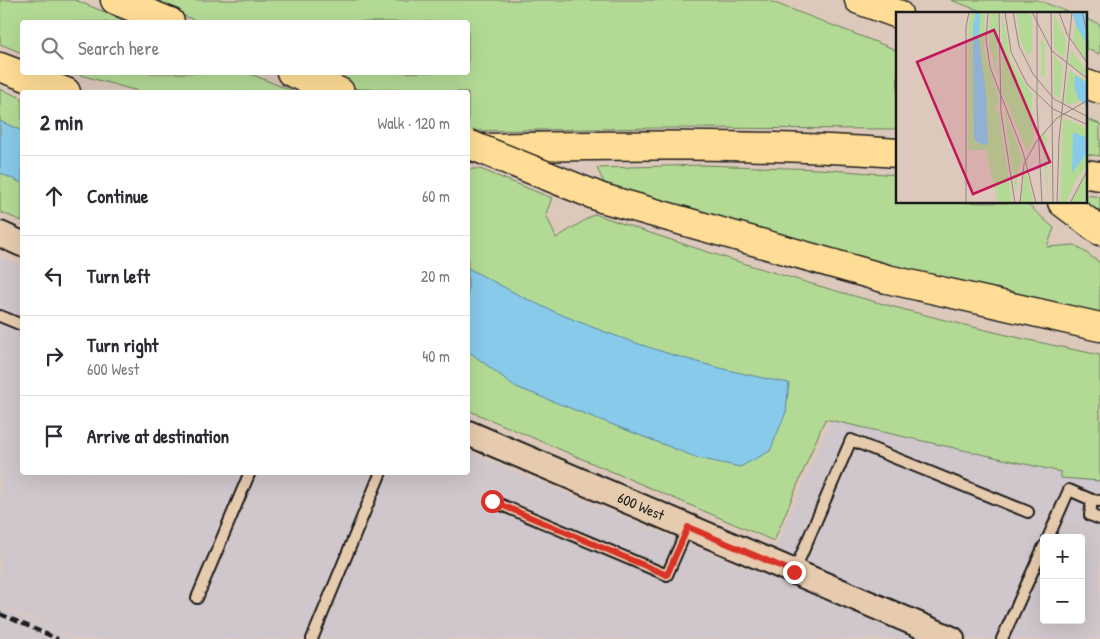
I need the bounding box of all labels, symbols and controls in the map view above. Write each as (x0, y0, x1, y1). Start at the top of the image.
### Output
inset map (896, 12, 1088, 204)
search box (20, 20, 470, 75)
icon: search (38, 34, 66, 62)
text: Search here (78, 35, 159, 61)
text: 2 min (40, 108, 83, 137)
text: Walk · 120 m (377, 112, 450, 134)
icon: ahead (40, 182, 68, 210)
text: Continue (87, 183, 148, 209)
text: 60 m (422, 185, 450, 207)
icon: left (40, 262, 68, 290)
text: Turn left (87, 263, 150, 289)
text: 20 m (421, 265, 450, 287)
text: Turn right (87, 332, 158, 358)
icon: right (40, 342, 68, 370)
text: 40 m (422, 345, 450, 367)
text: 600 West (87, 358, 139, 380)
icon: arrive (40, 422, 68, 450)
text: Arrive at destination (87, 423, 229, 449)
street label: 600 West (614, 487, 669, 526)
route start (481, 490, 504, 513)
map controls (1040, 534, 1085, 624)
button: + (1040, 534, 1085, 579)
route end (783, 561, 806, 584)
button: − (1040, 579, 1085, 624)

